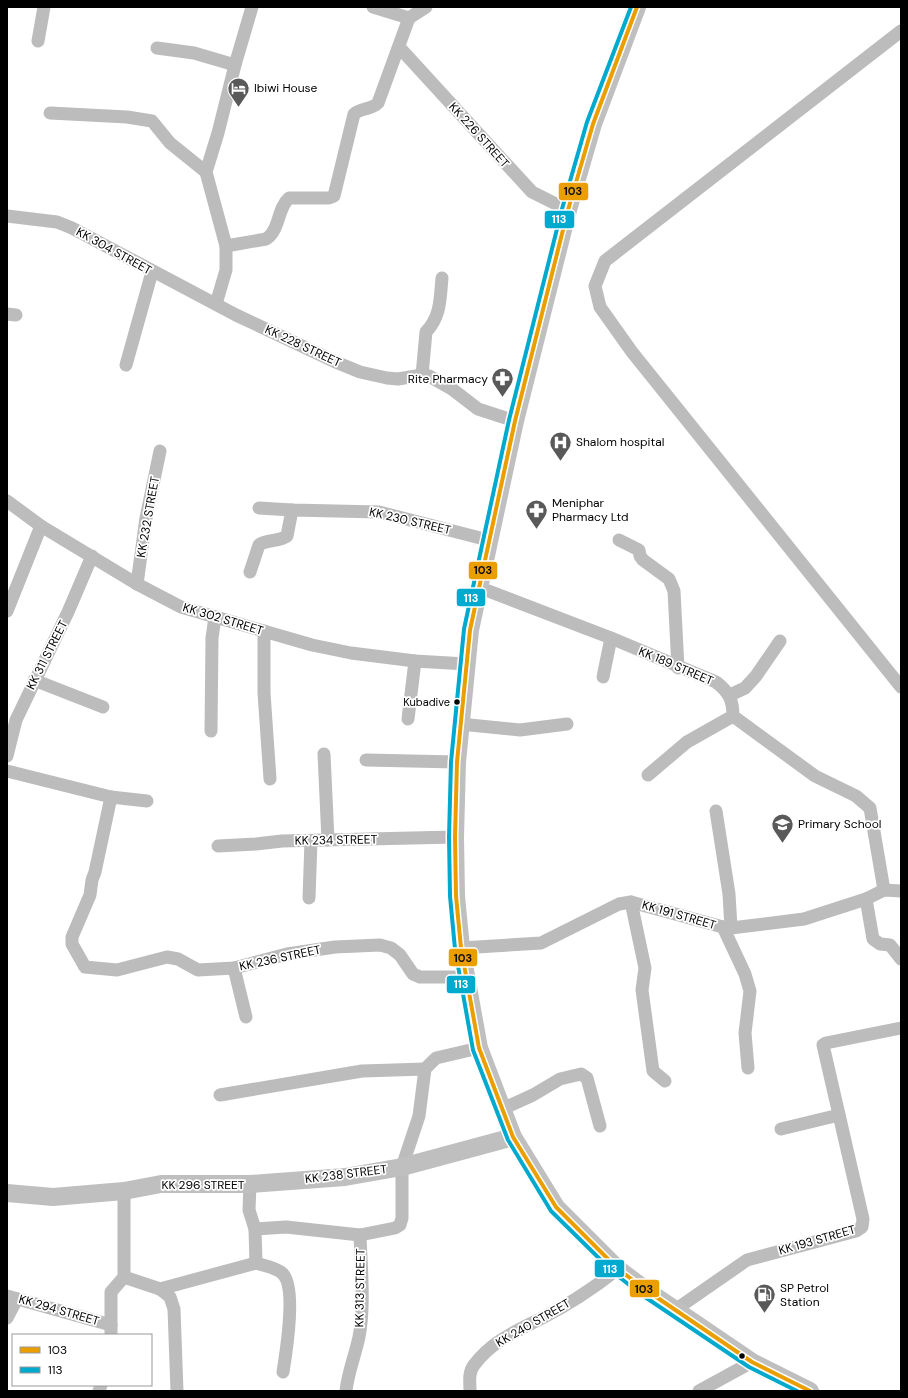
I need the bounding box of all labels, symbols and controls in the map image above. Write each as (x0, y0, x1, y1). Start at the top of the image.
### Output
hotel icon: Ibiwi House (226, 75, 252, 108)
place label: Ibiwi House (254, 80, 318, 96)
street label: KK 226 STREET (445, 99, 513, 171)
line badge: 103 (558, 182, 589, 201)
text: 103 (564, 184, 582, 198)
line badge: 113 (544, 210, 575, 229)
text: 113 (552, 212, 566, 226)
street label: KK 304 STREET (73, 224, 155, 278)
street label: KK 228 STREET (262, 321, 344, 371)
pharmacy icon: Rite Pharmacy (490, 366, 516, 399)
place label: Rite Pharmacy (408, 371, 488, 387)
hospital icon: Shalom hospital (547, 429, 573, 462)
place label: Shalom hospital (576, 434, 664, 450)
street label: KK 232 STREET (133, 475, 163, 559)
place label: Meniphar Pharmacy Ltd (552, 495, 629, 525)
pharmacy icon: Meniphar Pharmacy Ltd (523, 497, 549, 530)
street label: KK 230 STREET (368, 504, 453, 538)
line badge: 103 (468, 561, 498, 580)
text: 103 (474, 563, 492, 577)
line badge: 113 (456, 588, 486, 607)
text: 113 (464, 591, 478, 605)
street label: KK 302 STREET (181, 599, 265, 639)
street label: KK 311 STREET (23, 617, 71, 692)
street label: KK 189 STREET (636, 643, 716, 689)
place label: Kubadive (403, 695, 450, 709)
marker: Kubadive (452, 697, 462, 707)
school or university icon: Primary School (769, 811, 795, 844)
place label: Primary School (798, 816, 881, 832)
street label: KK 234 STREET (295, 831, 378, 849)
street label: KK 191 STREET (640, 897, 718, 933)
street label: KK 236 STREET (238, 942, 322, 974)
line badge: 103 (448, 948, 478, 967)
text: 103 (454, 951, 472, 965)
line badge: 113 (446, 975, 476, 994)
text: 113 (454, 977, 468, 991)
street label: KK 238 STREET (304, 1161, 388, 1187)
street label: KK 296 STREET (161, 1177, 245, 1193)
street label: KK 193 STREET (777, 1221, 858, 1259)
street label: KK 313 STREET (351, 1248, 369, 1328)
line badge: 113 (594, 1259, 625, 1278)
text: 113 (603, 1262, 617, 1276)
line badge: 103 (629, 1279, 660, 1298)
place label: SP Petrol Station (780, 1280, 829, 1310)
text: 103 (635, 1282, 653, 1296)
fuel station icon: SP Petrol Station (752, 1282, 778, 1315)
street label: KK 294 STREET (17, 1291, 101, 1329)
street label: KK 240 STREET (493, 1295, 573, 1351)
legend (12, 1334, 152, 1386)
text: 103 (48, 1342, 67, 1358)
unlabelled marker (737, 1351, 747, 1361)
text: 113 (48, 1362, 63, 1378)

